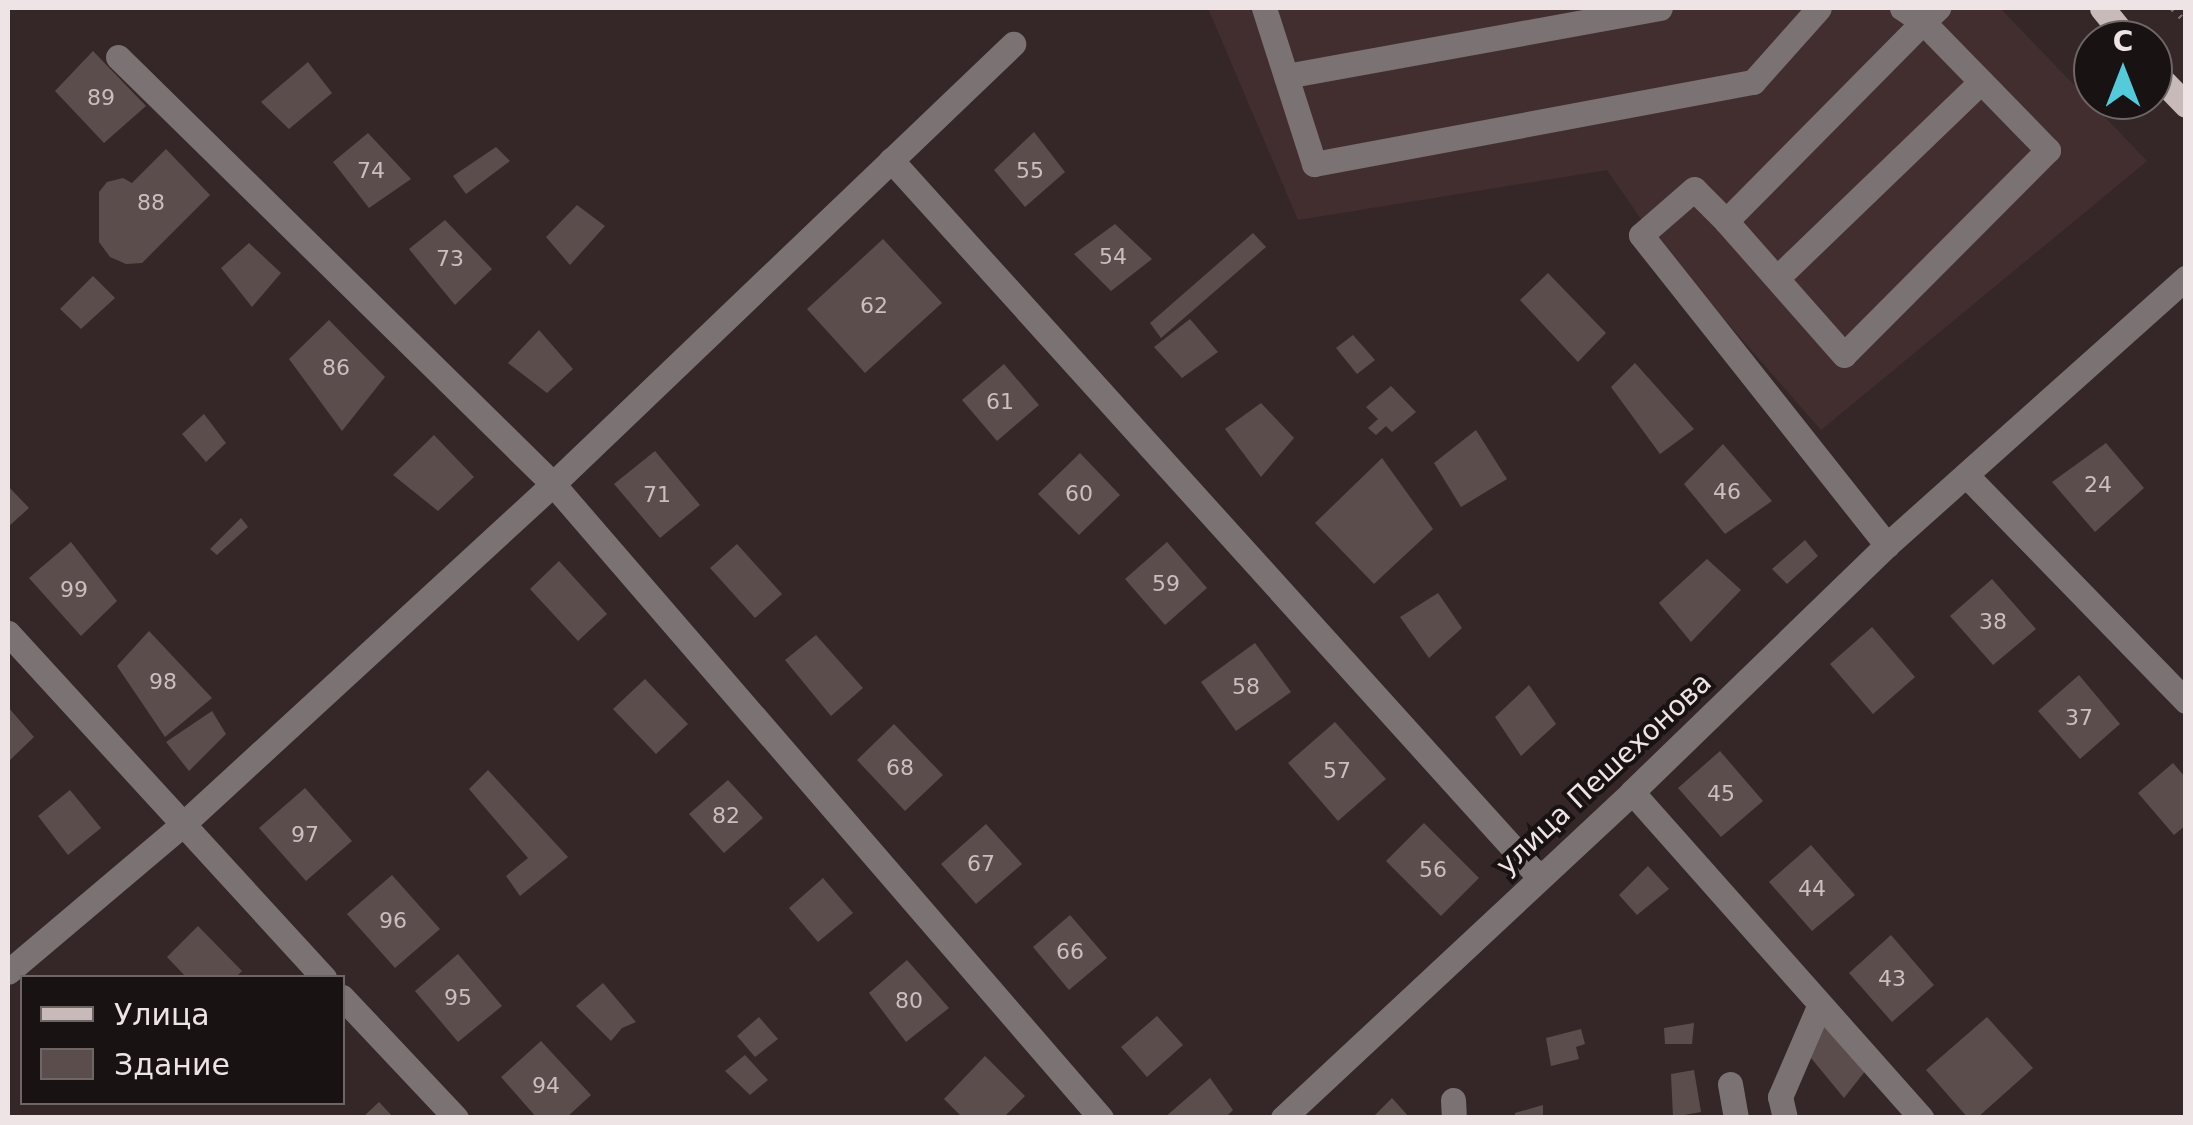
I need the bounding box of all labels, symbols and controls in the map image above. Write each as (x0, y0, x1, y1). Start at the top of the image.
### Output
north arrow (2073, 20, 2173, 120)
text: С (2113, 25, 2133, 58)
house number: 89 (87, 85, 115, 111)
house number: 74 (357, 158, 385, 184)
house number: 55 (1016, 158, 1044, 184)
house number: 88 (137, 190, 165, 216)
house number: 54 (1099, 244, 1127, 270)
house number: 73 (436, 246, 464, 272)
house number: 62 (860, 293, 888, 319)
house number: 86 (322, 355, 350, 381)
house number: 61 (986, 389, 1014, 415)
house number: 24 (2084, 472, 2112, 498)
house number: 46 (1713, 479, 1741, 505)
house number: 60 (1065, 481, 1093, 507)
house number: 71 (643, 482, 671, 508)
house number: 59 (1152, 571, 1180, 597)
house number: 99 (60, 577, 88, 603)
house number: 38 (1979, 609, 2007, 635)
street label: улица Пешехонова (1490, 666, 1718, 882)
house number: 98 (149, 669, 177, 695)
house number: 58 (1232, 674, 1260, 700)
house number: 37 (2065, 705, 2093, 731)
house number: 68 (886, 755, 914, 781)
house number: 57 (1323, 758, 1351, 784)
house number: 45 (1707, 781, 1735, 807)
house number: 82 (712, 803, 740, 829)
house number: 97 (291, 822, 319, 848)
house number: 67 (967, 851, 995, 877)
house number: 56 (1419, 857, 1447, 883)
house number: 44 (1798, 876, 1826, 902)
house number: 96 (379, 908, 407, 934)
house number: 66 (1056, 939, 1084, 965)
house number: 43 (1878, 966, 1906, 992)
legend (20, 975, 345, 1105)
house number: 95 (444, 985, 472, 1011)
house number: 80 (895, 988, 923, 1014)
text: Улица (114, 997, 210, 1032)
text: Здание (114, 1047, 230, 1082)
house number: 94 (532, 1073, 560, 1099)

